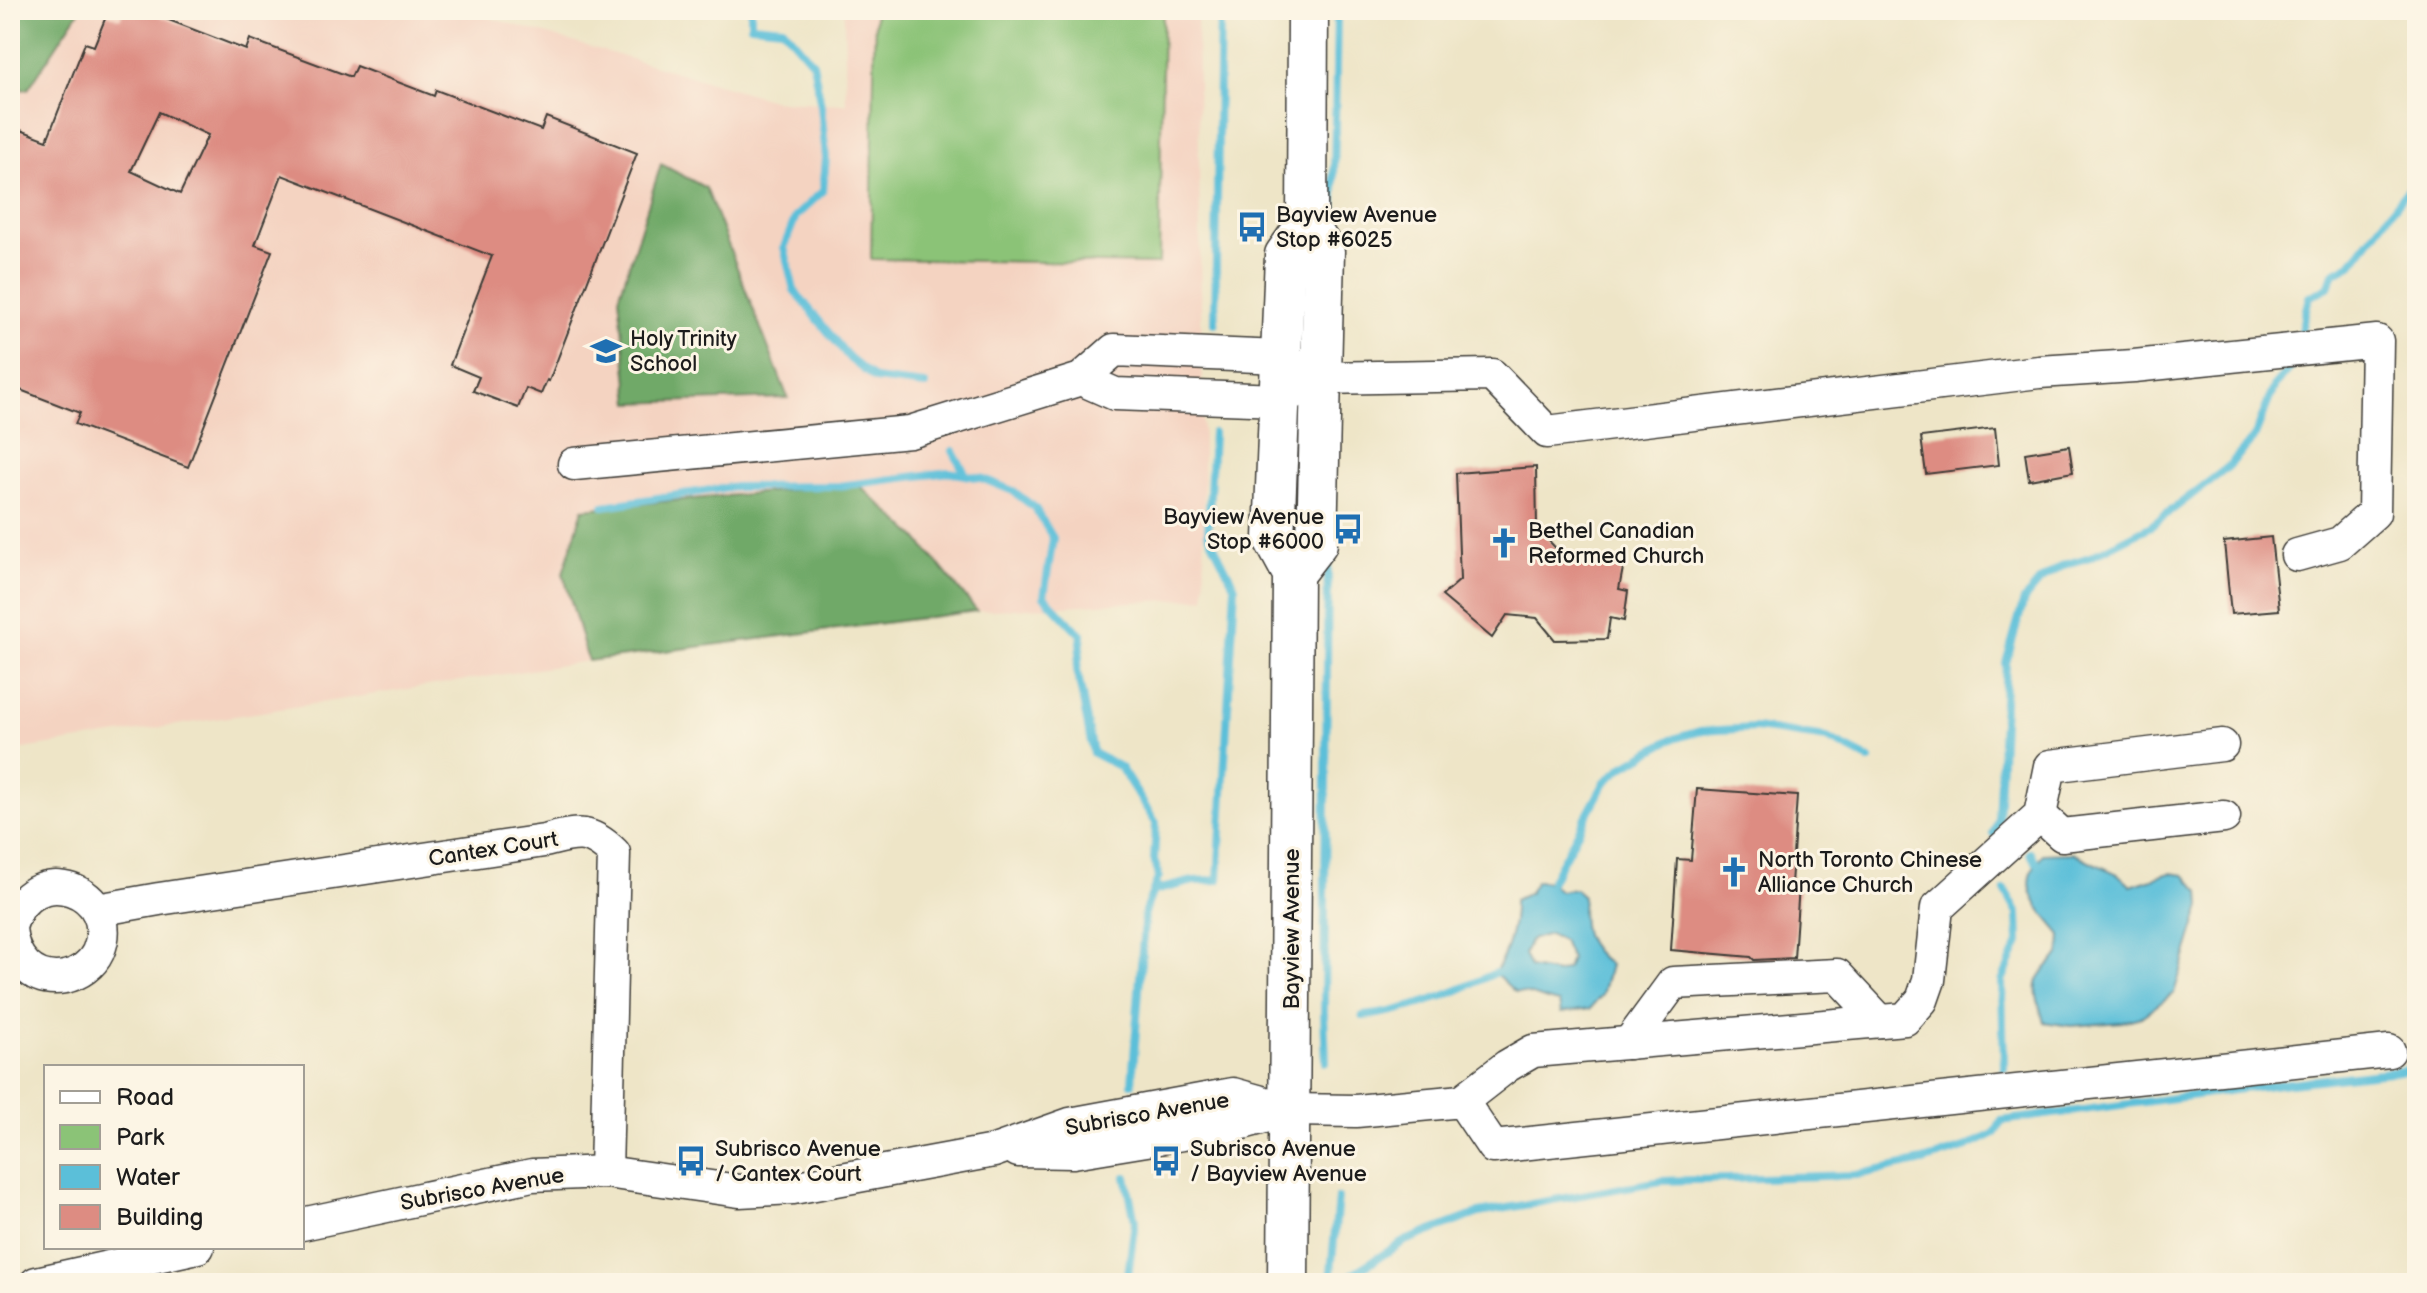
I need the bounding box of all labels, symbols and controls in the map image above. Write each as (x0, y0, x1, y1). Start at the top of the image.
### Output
place label: Bayview Avenue Stop #6025 (1276, 202, 1437, 254)
bus stop icon: Bayview Avenue Stop #6025 (1235, 210, 1269, 244)
place label: Holy Trinity School (630, 326, 737, 378)
school or university icon: Holy Trinity School (589, 334, 623, 368)
place label: Bayview Avenue Stop #6000 (1163, 504, 1324, 556)
bus stop icon: Bayview Avenue Stop #6000 (1331, 512, 1365, 546)
place label: Bethel Canadian Reformed Church (1528, 518, 1704, 570)
church icon: Bethel Canadian Reformed Church (1487, 526, 1521, 560)
street label: Cantex Court (427, 826, 560, 873)
place label: North Toronto Chinese Alliance Church (1758, 847, 1982, 899)
street label: Bayview Avenue (1279, 849, 1306, 1009)
church icon: North Toronto Chinese Alliance Church (1717, 855, 1751, 889)
legend (44, 1065, 304, 1249)
text: Road (116, 1083, 174, 1112)
street label: Subrisco Avenue (1063, 1087, 1231, 1142)
text: Park (116, 1123, 164, 1152)
place label: Subrisco Avenue / Cantex Court (715, 1136, 881, 1188)
place label: Subrisco Avenue / Bayview Avenue (1190, 1136, 1367, 1188)
bus stop icon: Subrisco Avenue / Cantex Court (674, 1144, 708, 1178)
bus stop icon: Subrisco Avenue / Bayview Avenue (1149, 1144, 1183, 1178)
street label: Subrisco Avenue (398, 1162, 566, 1217)
text: Water (116, 1163, 180, 1192)
text: Building (116, 1203, 203, 1232)

